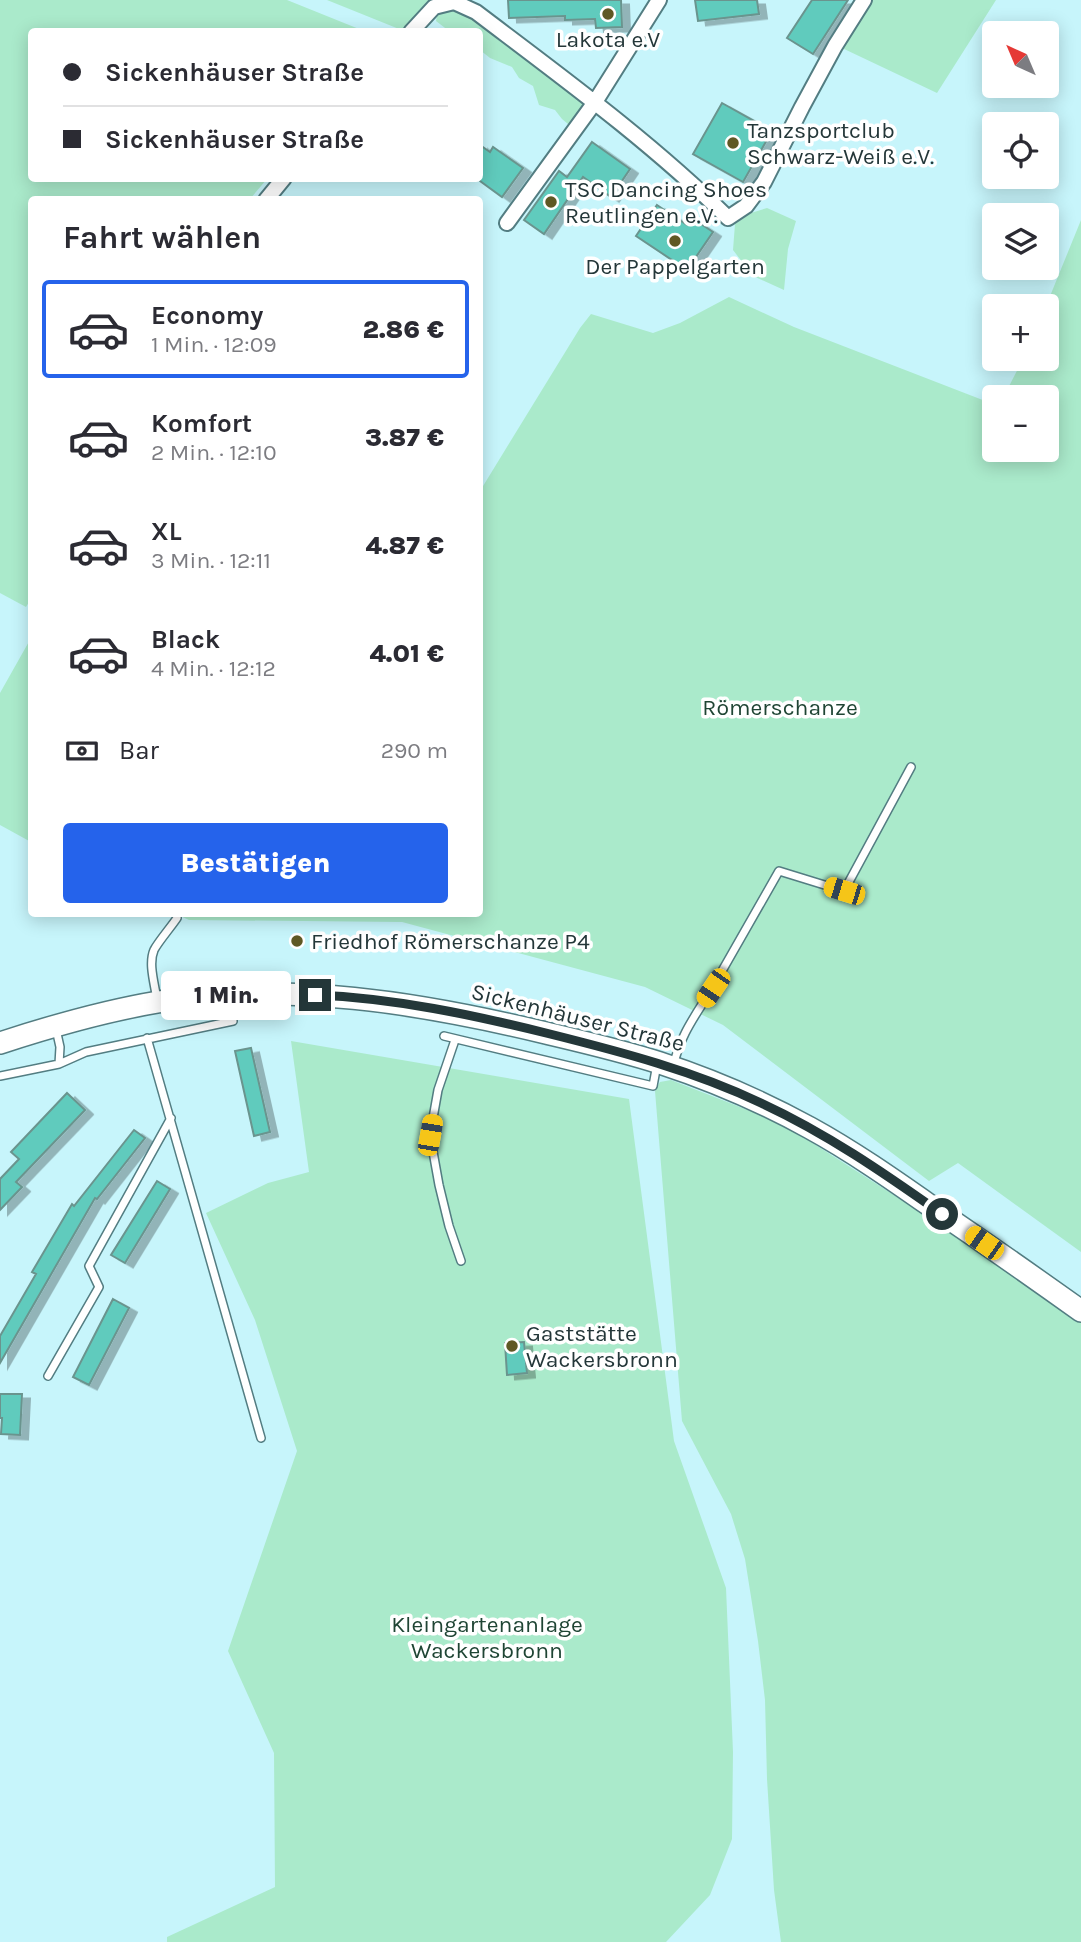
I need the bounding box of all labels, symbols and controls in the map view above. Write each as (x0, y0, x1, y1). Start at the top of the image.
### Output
marker: Lakota e.V (600, 6, 616, 22)
north arrow (982, 21, 1059, 98)
map controls (982, 21, 1059, 462)
place label: Lakota e.V (556, 26, 660, 53)
text: Sickenhäuser Straße (105, 57, 364, 88)
button: locate (982, 112, 1059, 189)
place label: Tanzsportclub Schwarz-Weiß e.V. (747, 117, 934, 170)
text: Sickenhäuser Straße (105, 124, 364, 155)
marker: Tanzsportclub Schwarz-Weiß e.V. (725, 135, 741, 151)
place label: TSC Dancing Shoes Reutlingen e.V. (565, 176, 767, 229)
marker: TSC Dancing Shoes Reutlingen e.V. (543, 194, 559, 210)
button: layers (982, 203, 1059, 280)
text: Fahrt wählen (63, 219, 261, 256)
marker: Der Pappelgarten (667, 233, 683, 249)
place label: Der Pappelgarten (585, 253, 765, 280)
button: + (982, 294, 1059, 371)
icon: car (67, 298, 130, 361)
text: Economy (151, 300, 263, 331)
text: 2.86 € (363, 314, 444, 345)
text: 1 Min. · 12:09 (151, 331, 277, 358)
button: − (982, 385, 1059, 462)
icon: car (67, 406, 130, 469)
text: Komfort (151, 408, 252, 439)
text: 3.87 € (365, 422, 444, 453)
text: 2 Min. · 12:10 (151, 439, 277, 466)
icon: car (67, 514, 130, 577)
text: XL (151, 516, 182, 547)
text: 4.87 € (366, 530, 444, 561)
text: 3 Min. · 12:11 (151, 547, 271, 574)
icon: car (67, 622, 130, 685)
text: Black (151, 624, 220, 655)
text: 4.01 € (369, 638, 444, 669)
text: 4 Min. · 12:12 (151, 655, 276, 682)
park label: Römerschanze (702, 694, 858, 721)
icon: cash (63, 732, 101, 770)
text: Bar (119, 735, 159, 766)
text: 290 m (381, 737, 448, 764)
button: Bestätigen (63, 823, 448, 903)
car (821, 875, 868, 907)
place label: Friedhof Römerschanze P4 (311, 928, 590, 955)
marker: Friedhof Römerschanze P4 (289, 933, 305, 949)
car (693, 965, 734, 1011)
callout: 1 Min. (161, 970, 290, 1020)
street label: Sickenhäuser Straße (468, 978, 687, 1057)
route end (299, 979, 331, 1011)
text: 1 Min. (194, 982, 258, 1009)
car (417, 1112, 444, 1158)
route start (926, 1198, 958, 1230)
car (961, 1222, 1008, 1264)
place label: Gaststätte Wackersbronn (526, 1320, 678, 1373)
marker: Gaststätte Wackersbronn (504, 1338, 520, 1354)
park label: Kleingartenanlage Wackersbronn (391, 1611, 583, 1664)

